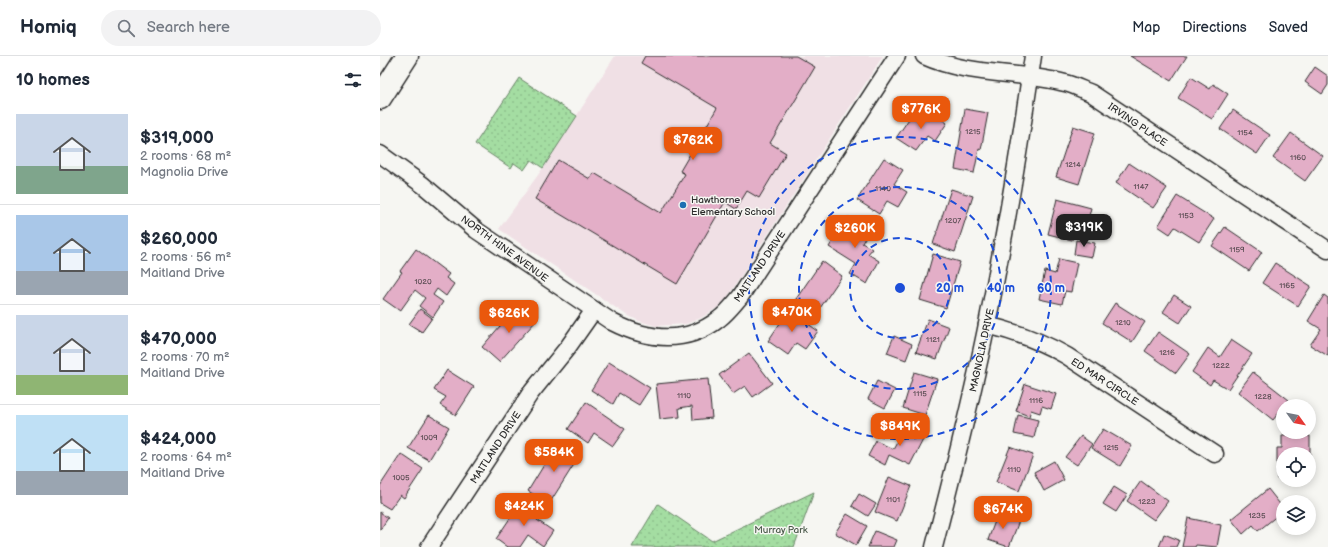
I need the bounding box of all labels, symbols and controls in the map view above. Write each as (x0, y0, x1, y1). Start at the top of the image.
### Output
search box (101, 10, 381, 46)
text: Homiq (20, 16, 77, 39)
icon: search (115, 17, 137, 39)
text: Search here (147, 18, 230, 37)
text: Map (1132, 19, 1160, 36)
text: Directions (1182, 19, 1247, 36)
text: Saved (1269, 19, 1308, 36)
icon: filters (342, 69, 364, 91)
text: 10 homes (16, 70, 90, 90)
pin: $776K (893, 96, 949, 130)
text: $776K (901, 101, 941, 117)
street label: IRVING PLACE (1106, 101, 1170, 149)
pin: $762K (665, 127, 721, 161)
house number: 1215 (965, 127, 981, 136)
text: $319,000 (140, 128, 214, 148)
house number: 1154 (1237, 128, 1253, 137)
icon: home (48, 130, 96, 178)
text: $762K (673, 132, 713, 148)
text: 2 rooms · 68 m² (140, 148, 231, 164)
house number: 1160 (1290, 153, 1306, 162)
house number: 1214 (1065, 160, 1081, 169)
text: Magnolia Drive (140, 164, 228, 180)
house number: 1147 (1134, 182, 1149, 191)
house number: 1140 (875, 184, 891, 193)
place label: Hawthorne Elementary School (691, 194, 775, 218)
marker: Hawthorne Elementary School (678, 200, 688, 210)
house number: 1153 (1178, 211, 1194, 220)
street label: NORTH HINE AVENUE (458, 213, 551, 285)
pin: $319K (1056, 214, 1112, 248)
pin: $260K (827, 215, 883, 249)
house number: 1207 (945, 216, 961, 225)
text: $319K (1065, 219, 1103, 235)
text: $260K (834, 220, 876, 236)
street label: MAITLAND DRIVE (732, 228, 788, 305)
text: $260,000 (140, 229, 218, 249)
icon: home (48, 231, 96, 279)
house number: 1159 (1229, 245, 1245, 254)
text: 2 rooms · 56 m² (140, 249, 231, 265)
text: Maitland Drive (140, 265, 225, 281)
house number: 1020 (414, 277, 432, 286)
centre of rings (893, 281, 907, 295)
text: 20 m (936, 281, 964, 296)
text: 40 m (987, 281, 1015, 296)
text: 60 m (1037, 281, 1065, 296)
house number: 1165 (1279, 281, 1295, 290)
pin: $470K (764, 299, 820, 333)
pin: $626K (481, 300, 537, 334)
text: $470K (772, 304, 812, 320)
text: $626K (489, 305, 529, 321)
street label: MAGNOLIA DRIVE (967, 307, 997, 393)
house number: 1210 (1115, 318, 1131, 327)
text: $470,000 (140, 329, 217, 349)
icon: home (48, 331, 96, 379)
house number: 1121 (926, 335, 940, 344)
house number: 1216 (1159, 348, 1175, 357)
text: 2 rooms · 70 m² (140, 349, 230, 365)
street label: ED MAR CIRCLE (1069, 356, 1141, 408)
house number: 1222 (1212, 361, 1230, 370)
text: Maitland Drive (140, 365, 225, 381)
house number: 1115 (913, 389, 927, 398)
house number: 1110 (677, 391, 691, 400)
house number: 1228 (1254, 392, 1272, 401)
house number: 1116 (1029, 396, 1043, 405)
north arrow (1276, 399, 1316, 439)
map controls (1276, 399, 1316, 535)
street label: MAITLAND DRIVE (468, 409, 524, 486)
pin: $849K (872, 413, 928, 447)
text: $849K (880, 418, 920, 434)
text: $424,000 (140, 429, 216, 449)
icon: home (48, 431, 96, 479)
house number: 1009 (420, 433, 438, 442)
pin: $584K (526, 439, 582, 473)
house number: 1215 (1103, 443, 1119, 452)
text: $584K (534, 444, 574, 460)
button: locate (1276, 447, 1316, 487)
text: 2 rooms · 64 m² (140, 449, 232, 465)
text: Maitland Drive (140, 465, 225, 481)
house number: 1110 (1007, 465, 1021, 474)
house number: 1005 (392, 473, 410, 482)
pin: $424K (496, 493, 552, 527)
house number: 1101 (886, 495, 900, 504)
button: layers (1276, 495, 1316, 535)
pin: $674K (975, 496, 1031, 530)
house number: 1223 (1138, 497, 1156, 506)
text: $424K (504, 498, 544, 514)
text: $674K (983, 501, 1023, 517)
house number: 1235 (1248, 511, 1266, 520)
park label: Murray Park (754, 524, 808, 536)

